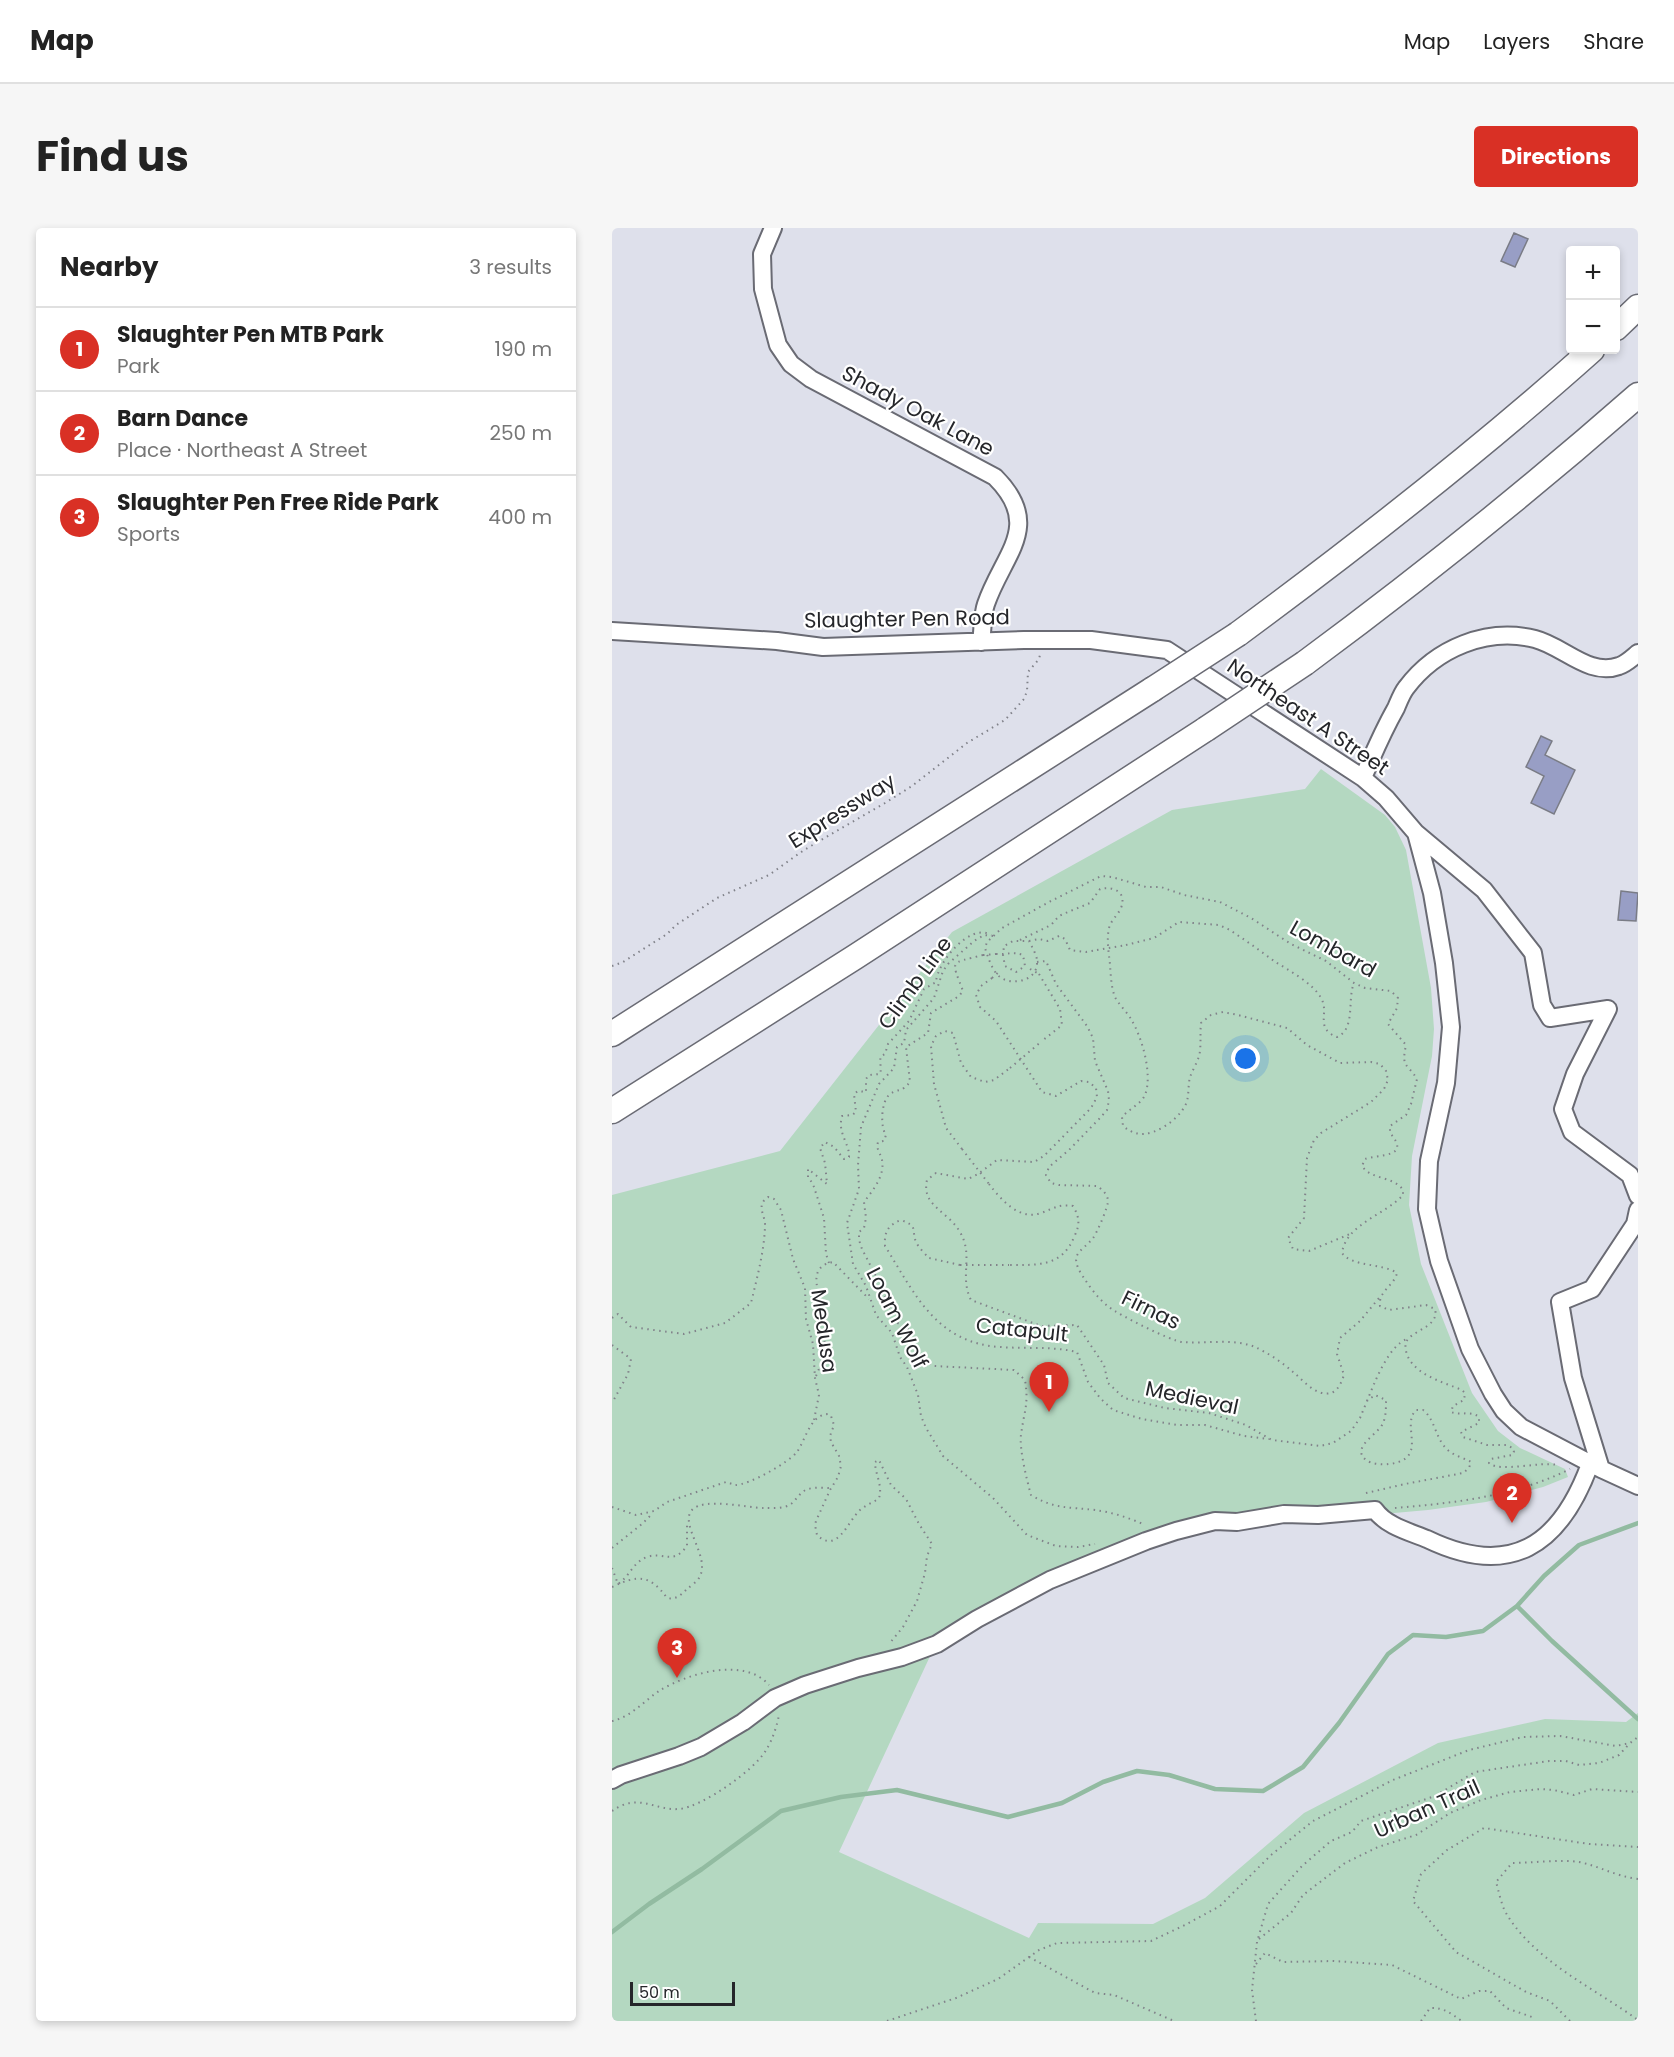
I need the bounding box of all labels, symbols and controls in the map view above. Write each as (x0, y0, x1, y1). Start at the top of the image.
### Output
text: Map (30, 21, 94, 60)
text: Map (1404, 27, 1450, 56)
text: Layers (1483, 27, 1550, 56)
text: Share (1583, 27, 1644, 56)
button: Directions (1474, 126, 1638, 187)
text: Find us (36, 127, 189, 186)
map controls (1566, 246, 1620, 354)
button: + (1566, 246, 1620, 300)
text: Nearby (60, 249, 158, 285)
text: 3 results (469, 253, 552, 281)
button: − (1566, 300, 1620, 354)
text: Slaughter Pen MTB Park (117, 319, 384, 350)
text: 1 (76, 335, 83, 363)
text: 190 m (495, 335, 552, 363)
text: Park (117, 352, 160, 380)
street label: Shady Oak Lane (837, 358, 999, 463)
text: Barn Dance (117, 403, 248, 434)
text: 2 (74, 419, 85, 447)
text: 250 m (489, 419, 552, 447)
text: Place · Northeast A Street (117, 436, 367, 464)
text: Slaughter Pen Free Ride Park (117, 487, 439, 518)
text: 3 (73, 503, 86, 531)
text: 400 m (488, 503, 552, 531)
text: Sports (117, 520, 180, 548)
street label: Slaughter Pen Road (804, 602, 1010, 635)
street label: Northeast A Street (1221, 651, 1395, 782)
street label: Expressway (783, 766, 901, 855)
street label: Lombard (1285, 913, 1382, 984)
street label: Climb Line (871, 930, 958, 1035)
your location (1231, 1044, 1260, 1073)
street label: Loam Wolf (860, 1262, 935, 1373)
street label: Firnas (1117, 1283, 1186, 1336)
street label: Medusa (804, 1287, 845, 1374)
street label: Catapult (974, 1310, 1070, 1349)
pin: 1 (1030, 1362, 1068, 1412)
street label: Medieval (1143, 1373, 1241, 1422)
pin: 2 (1492, 1474, 1532, 1523)
pin: 3 (658, 1628, 696, 1678)
street label: Urban Trail (1369, 1772, 1484, 1845)
scale bar (630, 1979, 735, 2006)
text: 50 m (639, 1981, 680, 2004)

